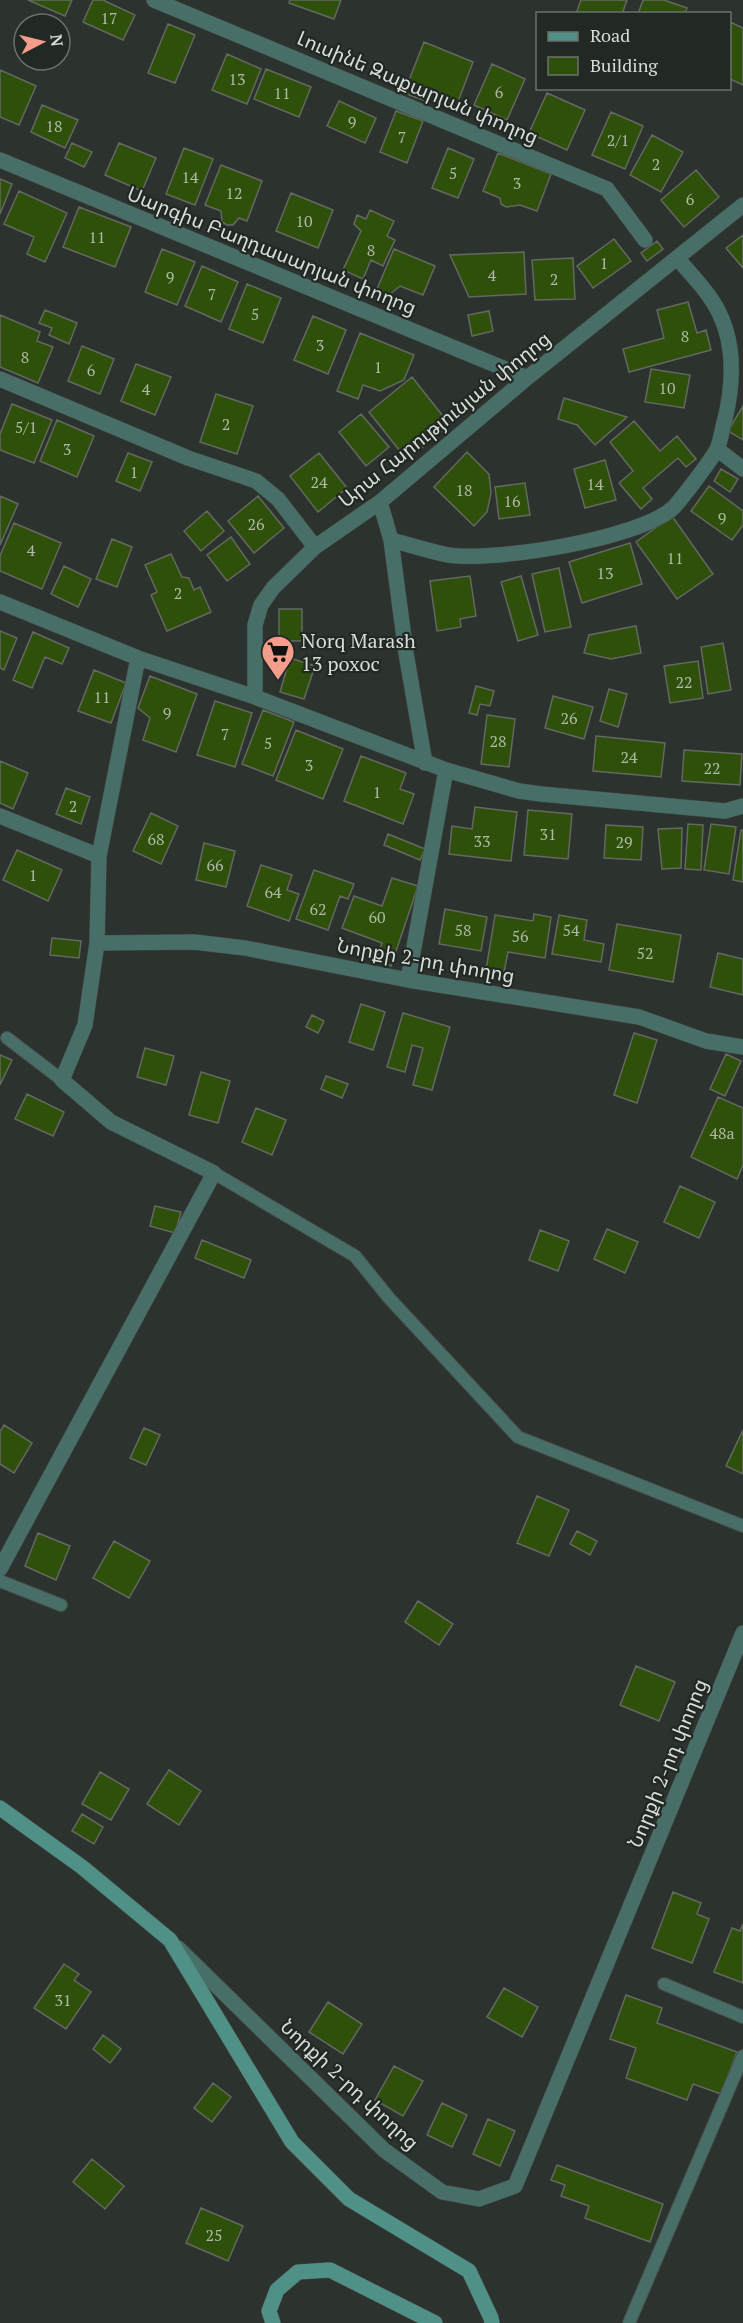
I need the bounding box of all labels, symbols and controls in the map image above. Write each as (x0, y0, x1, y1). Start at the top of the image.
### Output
house number: 17 (100, 7, 118, 29)
north arrow (12, 12, 72, 72)
legend (536, 12, 731, 90)
text: Road (590, 23, 630, 47)
street label: Լուսինե Զաքարյան փողոց (293, 24, 543, 150)
text: N (45, 33, 69, 48)
text: Building (590, 53, 658, 77)
house number: 13 (228, 68, 246, 90)
house number: 6 (495, 81, 504, 103)
house number: 11 (273, 82, 291, 104)
house number: 9 (348, 111, 356, 133)
house number: 18 (45, 115, 63, 137)
house number: 7 (398, 126, 406, 148)
house number: 2/1 (607, 129, 629, 151)
house number: 2 (652, 153, 660, 175)
house number: 5 (449, 162, 457, 184)
house number: 14 (181, 166, 199, 188)
house number: 3 (513, 172, 521, 194)
street label: Սարգիս Բաղդասարյան փողոց (123, 179, 421, 321)
house number: 12 (225, 182, 243, 204)
house number: 6 (686, 188, 695, 210)
house number: 10 (295, 210, 313, 232)
house number: 11 (88, 226, 106, 248)
house number: 8 (367, 239, 375, 261)
house number: 1 (600, 252, 608, 274)
house number: 4 (488, 264, 497, 286)
house number: 9 (166, 266, 174, 288)
house number: 2 (550, 268, 558, 290)
house number: 7 (208, 283, 216, 305)
house number: 5 (251, 303, 259, 325)
street label: Արա Հարությունյան փողոց (332, 325, 556, 513)
house number: 8 (681, 325, 689, 347)
house number: 3 (316, 334, 324, 356)
house number: 8 (21, 346, 29, 368)
house number: 1 (374, 356, 382, 378)
house number: 6 (87, 359, 96, 381)
house number: 10 (658, 377, 676, 399)
house number: 4 (142, 378, 151, 400)
house number: 2 (222, 413, 230, 435)
house number: 5/1 (15, 416, 37, 438)
house number: 3 (63, 438, 71, 460)
house number: 1 (130, 461, 138, 483)
house number: 24 (310, 471, 328, 493)
house number: 14 (586, 473, 604, 495)
house number: 18 (455, 479, 473, 501)
house number: 16 (503, 490, 521, 512)
house number: 9 (718, 507, 726, 529)
house number: 26 (247, 513, 265, 535)
house number: 4 (27, 539, 36, 561)
house number: 11 (666, 547, 684, 569)
house number: 13 (596, 562, 614, 584)
house number: 2 (174, 582, 182, 604)
place label: Norq Marash 13 poxoc (301, 627, 416, 677)
supermarket icon: Norq Marash 13 poxoc (260, 634, 296, 681)
house number: 22 (675, 671, 693, 693)
house number: 11 (93, 686, 111, 708)
house number: 9 (163, 702, 171, 724)
house number: 26 (560, 707, 578, 729)
house number: 7 (221, 723, 229, 745)
house number: 28 (489, 730, 507, 752)
house number: 5 (264, 732, 272, 754)
house number: 24 (620, 746, 638, 768)
house number: 3 (305, 754, 313, 776)
house number: 22 (703, 757, 721, 779)
house number: 1 (373, 781, 381, 803)
house number: 2 (69, 795, 77, 817)
house number: 31 (539, 823, 557, 845)
house number: 68 (147, 828, 165, 850)
house number: 33 (473, 830, 491, 852)
house number: 29 (615, 831, 633, 853)
house number: 66 (206, 854, 224, 876)
house number: 1 (29, 864, 37, 886)
house number: 64 (264, 881, 282, 903)
house number: 62 (309, 898, 327, 920)
house number: 60 (368, 906, 386, 928)
house number: 58 (454, 919, 472, 941)
house number: 54 (562, 919, 580, 941)
house number: 56 (511, 925, 529, 947)
street label: Նորքի 2-րդ փողոց (335, 931, 517, 989)
house number: 52 (636, 942, 654, 964)
house number: 48a (709, 1122, 735, 1144)
street label: Նորքի 2-րդ փողոց (621, 1675, 713, 1851)
house number: 31 (54, 1989, 72, 2011)
street label: Նորքի 2-րդ փողոց (275, 2013, 425, 2155)
house number: 25 (205, 2224, 223, 2246)

